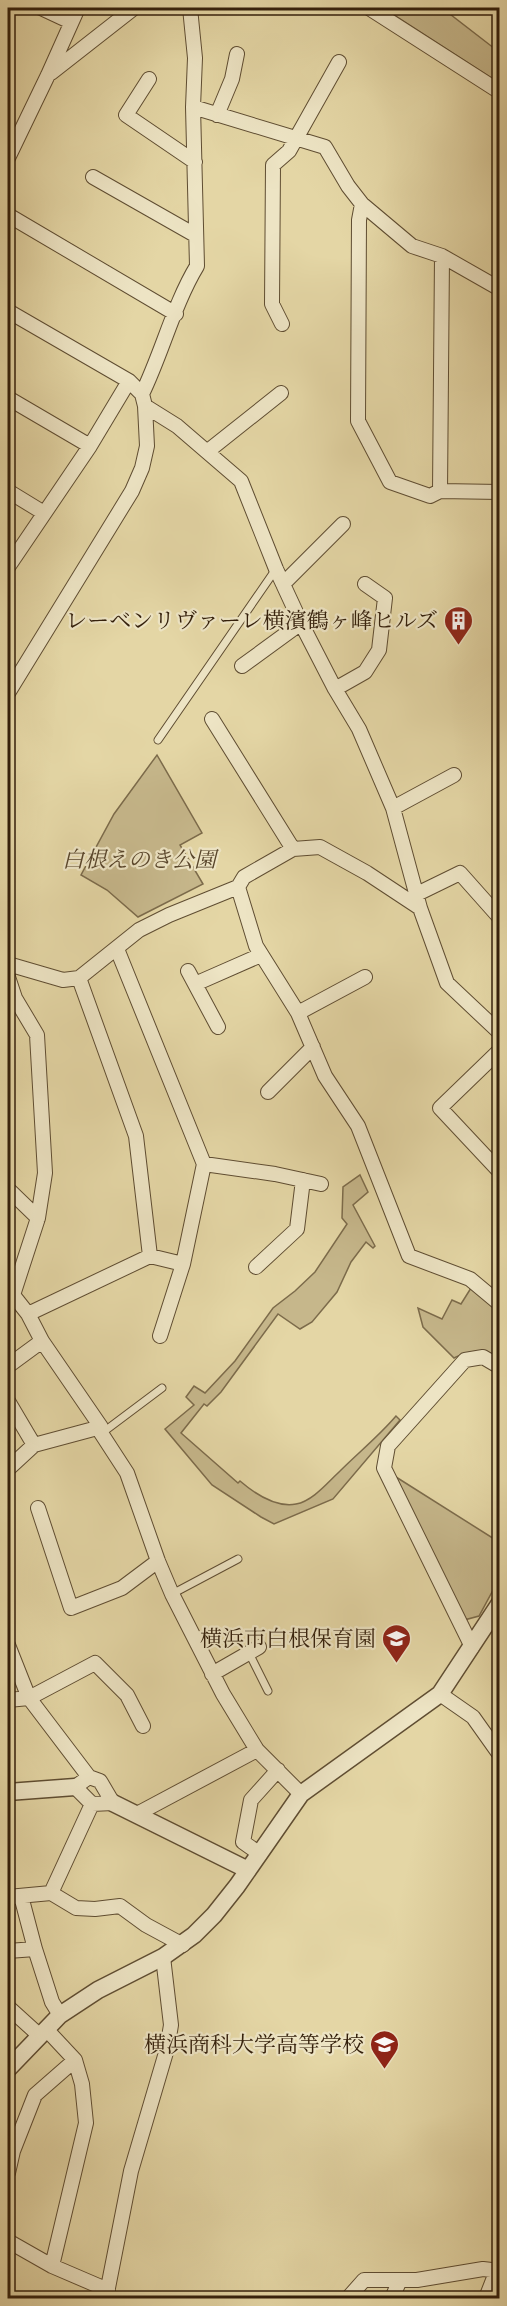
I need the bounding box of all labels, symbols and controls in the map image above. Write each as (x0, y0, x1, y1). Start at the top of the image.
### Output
building icon: レーベンリヴァーレ横濱鶴ヶ峰ヒルズ (443, 604, 475, 646)
place label: レーベンリヴァーレ横濱鶴ヶ峰ヒルズ (65, 607, 438, 634)
park label: 白根えのき公園 (62, 846, 219, 873)
school or university icon: 横浜市白根保育園 (381, 1622, 413, 1664)
place label: 横浜市白根保育園 (200, 1625, 376, 1652)
school or university icon: 横浜商科大学高等学校 (369, 2028, 401, 2070)
place label: 横浜商科大学高等学校 (144, 2031, 364, 2058)

